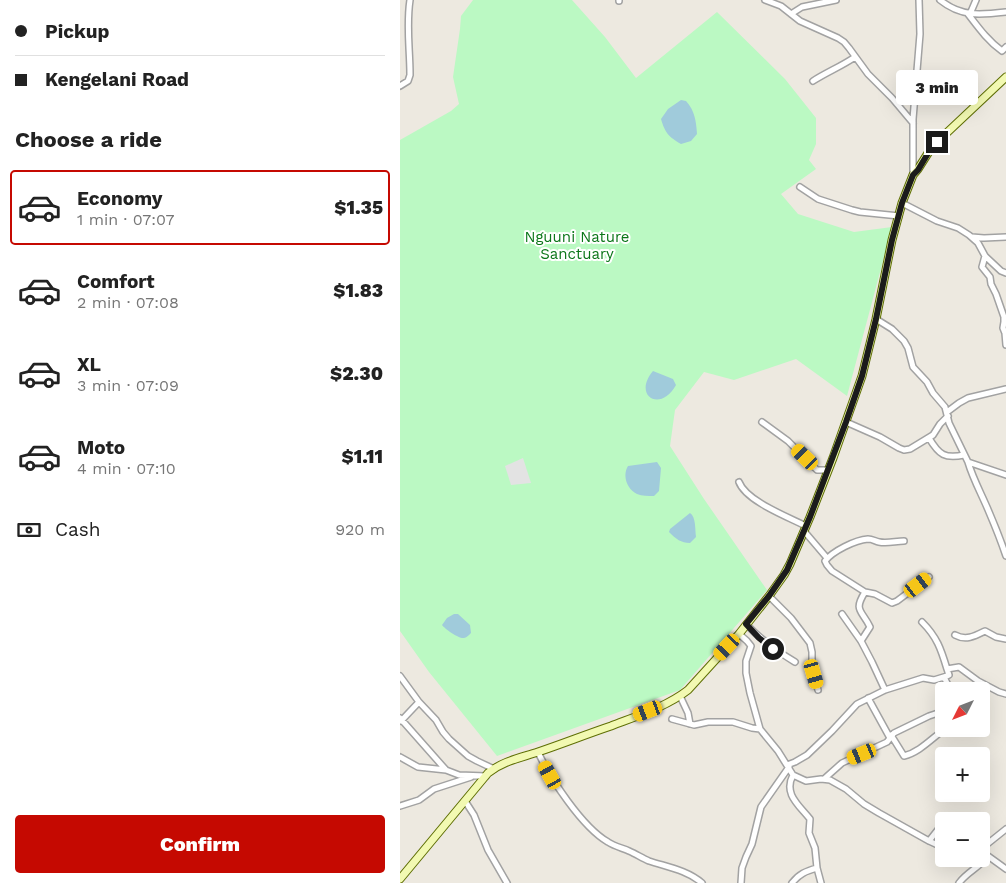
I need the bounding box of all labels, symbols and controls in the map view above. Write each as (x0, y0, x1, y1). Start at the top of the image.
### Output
text: Pickup (45, 20, 109, 43)
text: Kengelani Road (45, 68, 189, 91)
callout: 3 min (896, 70, 978, 104)
text: 3 min (915, 78, 959, 97)
text: Choose a ride (15, 127, 162, 152)
route end (926, 131, 948, 153)
icon: car (17, 185, 62, 230)
text: Economy (77, 187, 162, 210)
text: $1.35 (334, 196, 383, 219)
text: 1 min · 07:07 (77, 210, 175, 229)
park label: Nguuni Nature Sanctuary (525, 228, 629, 263)
icon: car (17, 268, 62, 313)
text: Comfort (77, 270, 155, 293)
text: $1.83 (333, 279, 383, 302)
text: 2 min · 07:08 (77, 293, 179, 312)
icon: car (17, 351, 62, 396)
text: XL (77, 353, 101, 376)
text: $2.30 (330, 362, 383, 385)
text: 3 min · 07:09 (77, 376, 179, 395)
icon: car (17, 434, 62, 479)
text: Moto (77, 436, 125, 459)
car (789, 441, 821, 473)
text: $1.11 (341, 445, 383, 468)
text: 4 min · 07:10 (77, 459, 176, 478)
icon: cash (15, 516, 43, 544)
text: Cash (55, 518, 101, 541)
text: 920 m (335, 520, 385, 539)
car (901, 570, 934, 600)
car (711, 631, 742, 663)
route start (762, 638, 784, 660)
car (802, 658, 825, 690)
north arrow (935, 682, 990, 738)
map controls (935, 682, 990, 867)
car (631, 699, 664, 723)
car (845, 741, 878, 767)
button: + (935, 747, 990, 802)
car (536, 758, 563, 792)
button: − (935, 812, 990, 867)
button: Confirm (15, 815, 385, 873)

